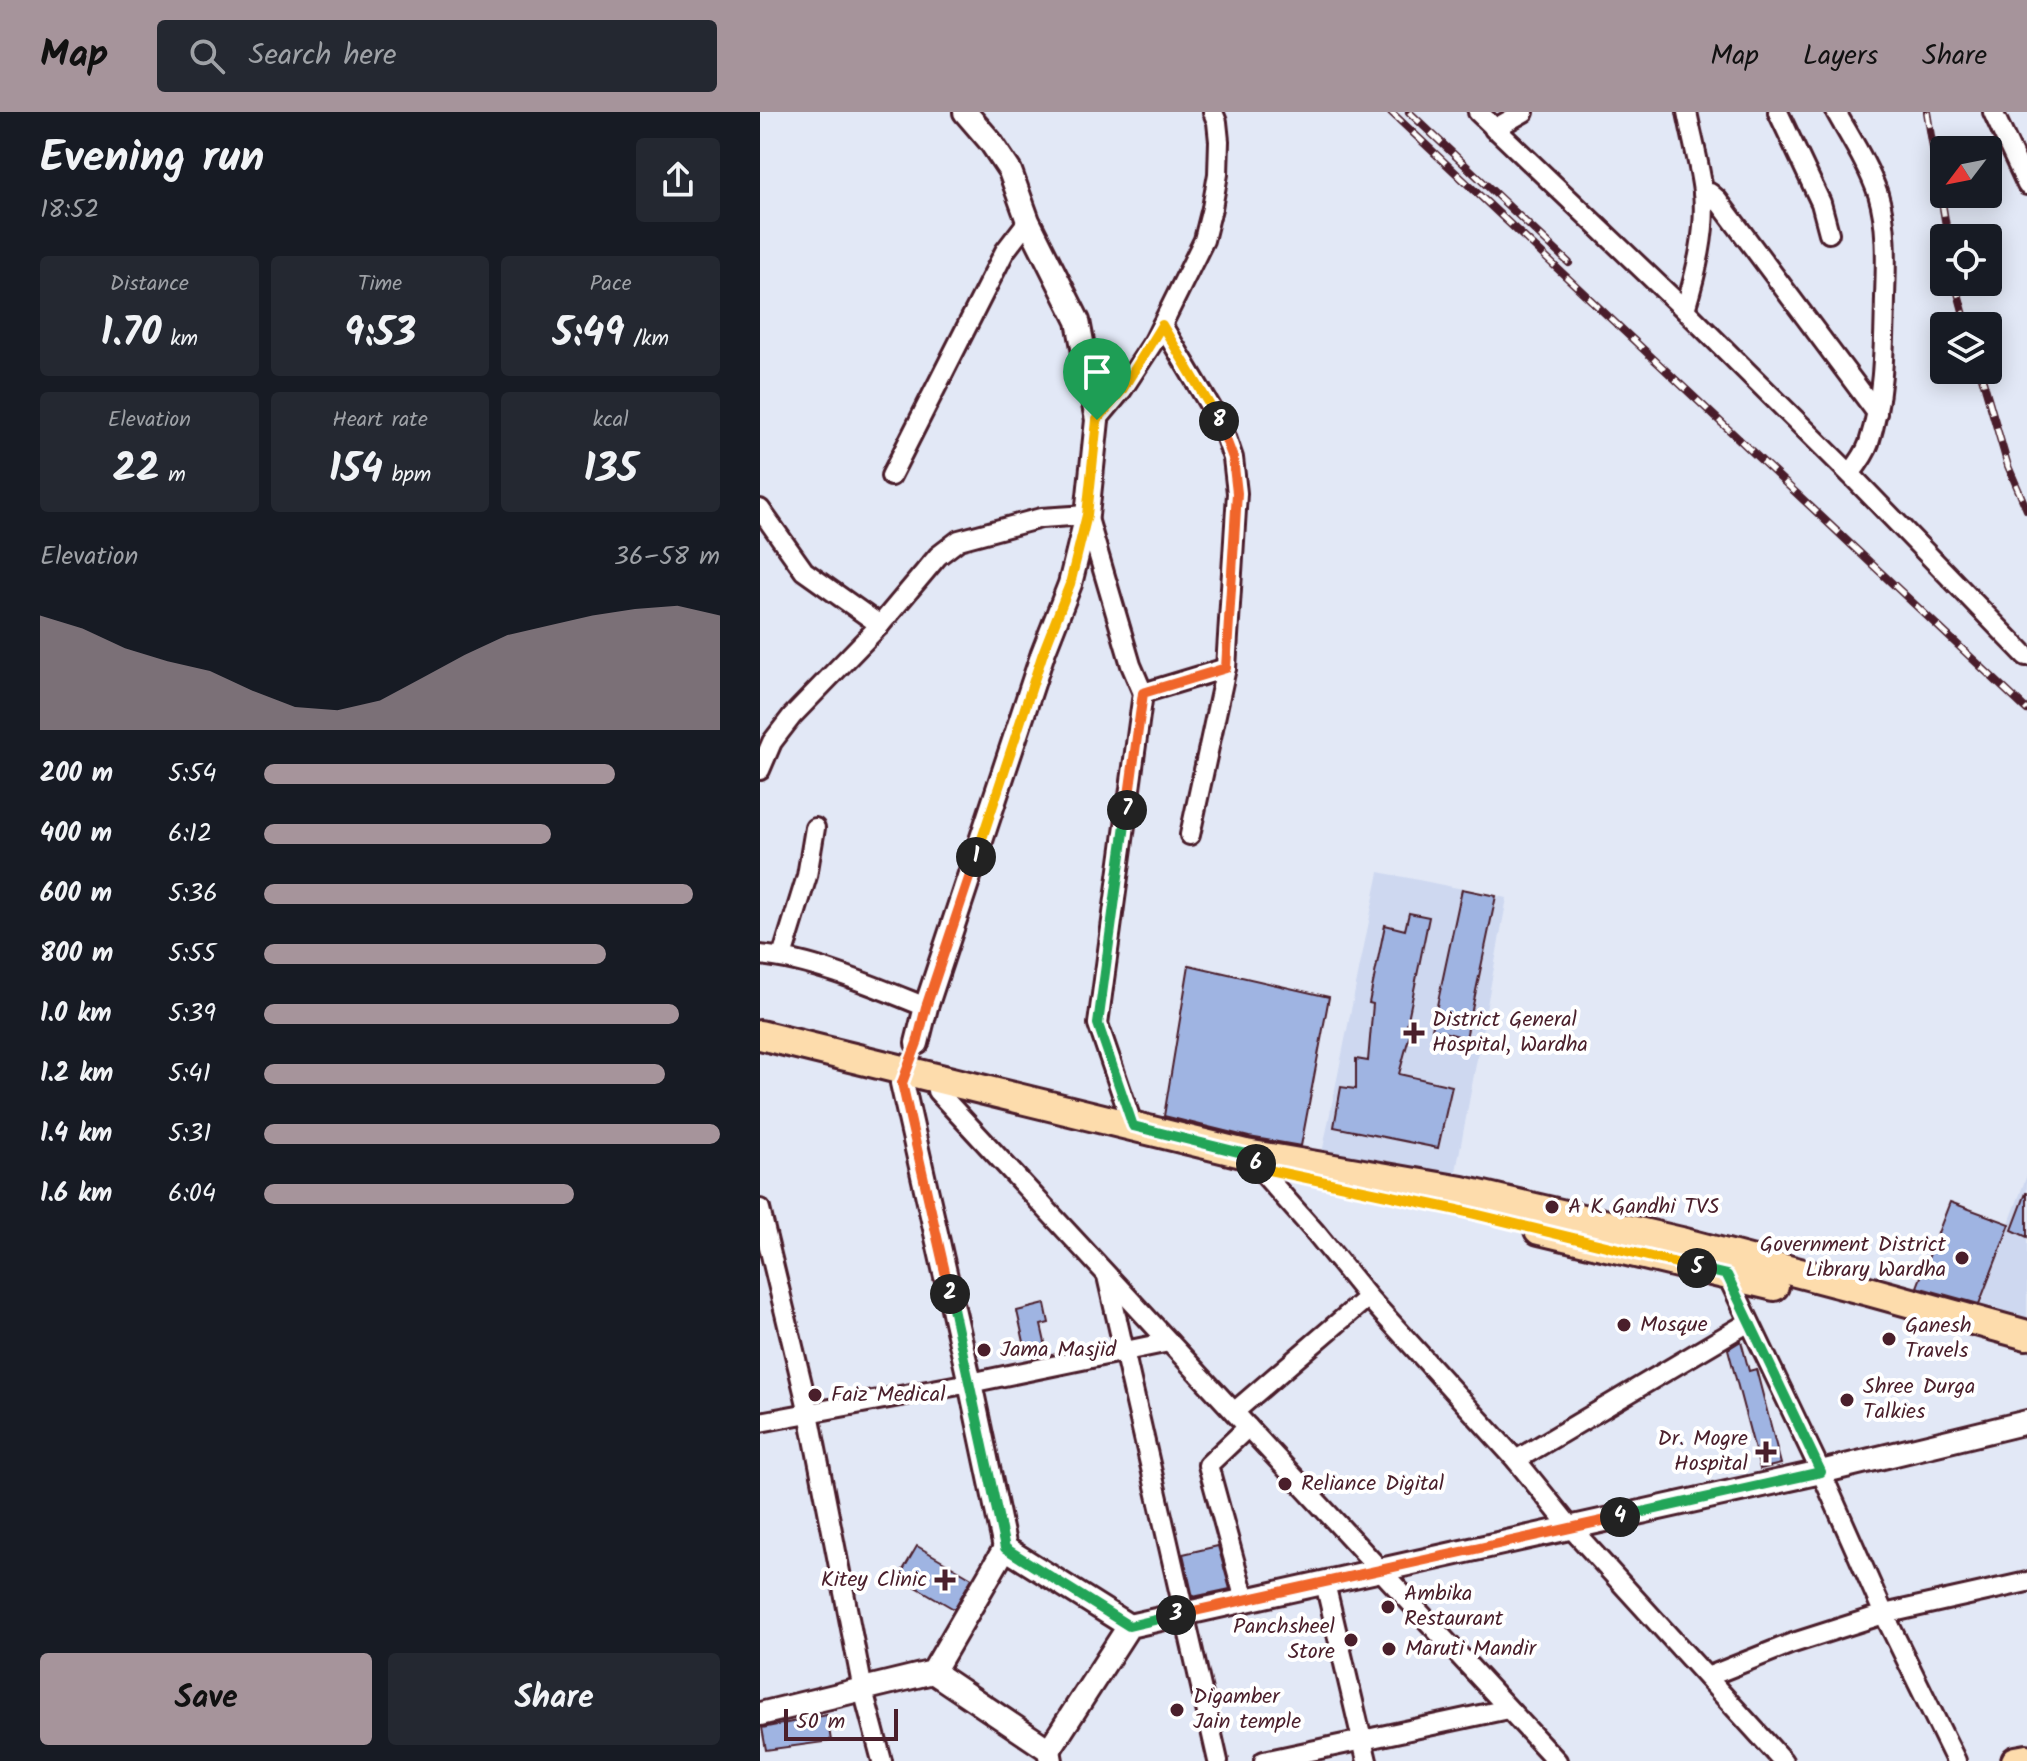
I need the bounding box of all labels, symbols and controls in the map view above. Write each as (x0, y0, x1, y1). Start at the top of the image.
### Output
search box (157, 20, 717, 92)
text: Map (40, 26, 109, 86)
text: Search here (249, 32, 396, 80)
icon: search (185, 34, 229, 78)
text: Map (1710, 34, 1759, 79)
text: Layers (1803, 34, 1878, 79)
text: Share (1922, 34, 1987, 79)
text: Evening run (40, 124, 264, 194)
north arrow (1930, 136, 2002, 208)
map controls (1930, 136, 2002, 384)
button: share (636, 138, 720, 222)
text: 18:52 (40, 189, 99, 231)
button: locate (1930, 224, 2002, 296)
text: Distance (110, 267, 189, 302)
text: Time (358, 267, 402, 302)
text: Pace (590, 267, 632, 302)
text: 1.70 (101, 302, 161, 366)
text: 9:53 (344, 302, 416, 366)
text: 5:49 (552, 302, 625, 366)
button: layers (1930, 312, 2002, 384)
text: km (161, 322, 198, 357)
text: /km (625, 322, 669, 357)
pin (1063, 338, 1131, 420)
icon: arrive (1075, 350, 1119, 394)
pin: 8 (1199, 401, 1239, 441)
text: Elevation (108, 403, 191, 438)
text: Heart rate (332, 403, 428, 438)
text: kcal (593, 403, 629, 438)
text: 8 (1213, 403, 1225, 438)
text: 22 (113, 438, 159, 502)
text: 154 (329, 438, 383, 502)
text: 135 (584, 438, 638, 502)
text: m (159, 458, 186, 493)
text: bpm (383, 458, 431, 493)
text: Elevation (40, 536, 138, 578)
text: 36–58 m (614, 536, 720, 578)
text: 200 m (40, 753, 113, 795)
text: 5:54 (168, 753, 217, 795)
pin: 7 (1107, 790, 1147, 830)
text: 7 (1122, 792, 1132, 827)
text: 400 m (40, 813, 112, 855)
text: 6:12 (168, 813, 212, 855)
pin: 1 (956, 837, 996, 877)
text: 1 (973, 839, 979, 874)
text: 600 m (40, 873, 112, 915)
text: 5:36 (168, 873, 218, 915)
text: 800 m (40, 933, 113, 975)
text: 5:55 (168, 933, 216, 975)
text: 1.0 km (40, 993, 111, 1035)
text: 5:39 (168, 993, 216, 1035)
place label: District General Hospital, Wardha (1432, 1003, 1588, 1063)
marker: District General Hospital, Wardha (1403, 1022, 1425, 1044)
text: 1.2 km (40, 1053, 113, 1095)
text: 5:41 (168, 1053, 211, 1095)
text: 1.4 km (40, 1113, 112, 1155)
text: 5:31 (168, 1113, 211, 1155)
pin: 6 (1236, 1144, 1276, 1184)
text: 6 (1250, 1146, 1262, 1181)
text: 1.6 km (40, 1173, 112, 1215)
text: 6:04 (168, 1173, 216, 1215)
place label: A K Gandhi TVS (1568, 1190, 1720, 1225)
marker: A K Gandhi TVS (1543, 1198, 1561, 1216)
place label: Government District Library Wardha (1760, 1228, 1946, 1288)
pin: 5 (1677, 1248, 1717, 1288)
marker: Government District Library Wardha (1953, 1249, 1971, 1267)
text: 5 (1691, 1250, 1703, 1285)
pin: 2 (930, 1274, 970, 1314)
text: 2 (944, 1276, 956, 1311)
place label: Mosque (1640, 1308, 1708, 1343)
place label: Ganesh Travels (1905, 1309, 1972, 1369)
marker: Mosque (1615, 1316, 1633, 1334)
marker: Ganesh Travels (1880, 1330, 1898, 1348)
place label: Jama Masjid (1000, 1333, 1117, 1368)
marker: Jama Masjid (975, 1341, 993, 1359)
place label: Shree Durga Talkies (1863, 1370, 1975, 1430)
place label: Faiz Medical (831, 1378, 946, 1413)
marker: Faiz Medical (806, 1386, 824, 1404)
marker: Shree Durga Talkies (1838, 1391, 1856, 1409)
place label: Dr. Mogre Hospital (1658, 1422, 1749, 1482)
marker: Dr. Mogre Hospital (1755, 1441, 1777, 1463)
place label: Reliance Digital (1301, 1467, 1445, 1502)
marker: Reliance Digital (1276, 1475, 1294, 1493)
pin: 4 (1600, 1497, 1640, 1537)
text: 4 (1614, 1499, 1626, 1534)
place label: Kitey Clinic (821, 1563, 927, 1598)
marker: Kitey Clinic (934, 1569, 956, 1591)
place label: Ambika Restaurant (1404, 1577, 1504, 1637)
pin: 3 (1156, 1595, 1196, 1635)
text: 3 (1170, 1597, 1182, 1632)
marker: Ambika Restaurant (1379, 1598, 1397, 1616)
place label: Panchsheel Store (1233, 1610, 1336, 1670)
marker: Panchsheel Store (1342, 1631, 1360, 1649)
place label: Maruti Mandir (1405, 1632, 1538, 1667)
marker: Maruti Mandir (1380, 1640, 1398, 1658)
button: Save (40, 1653, 372, 1745)
button: Share (388, 1653, 720, 1745)
place label: Digamber Jain temple (1193, 1680, 1301, 1740)
marker: Digamber Jain temple (1168, 1701, 1186, 1719)
scale bar (784, 1705, 898, 1741)
text: 50 m (796, 1705, 845, 1740)

